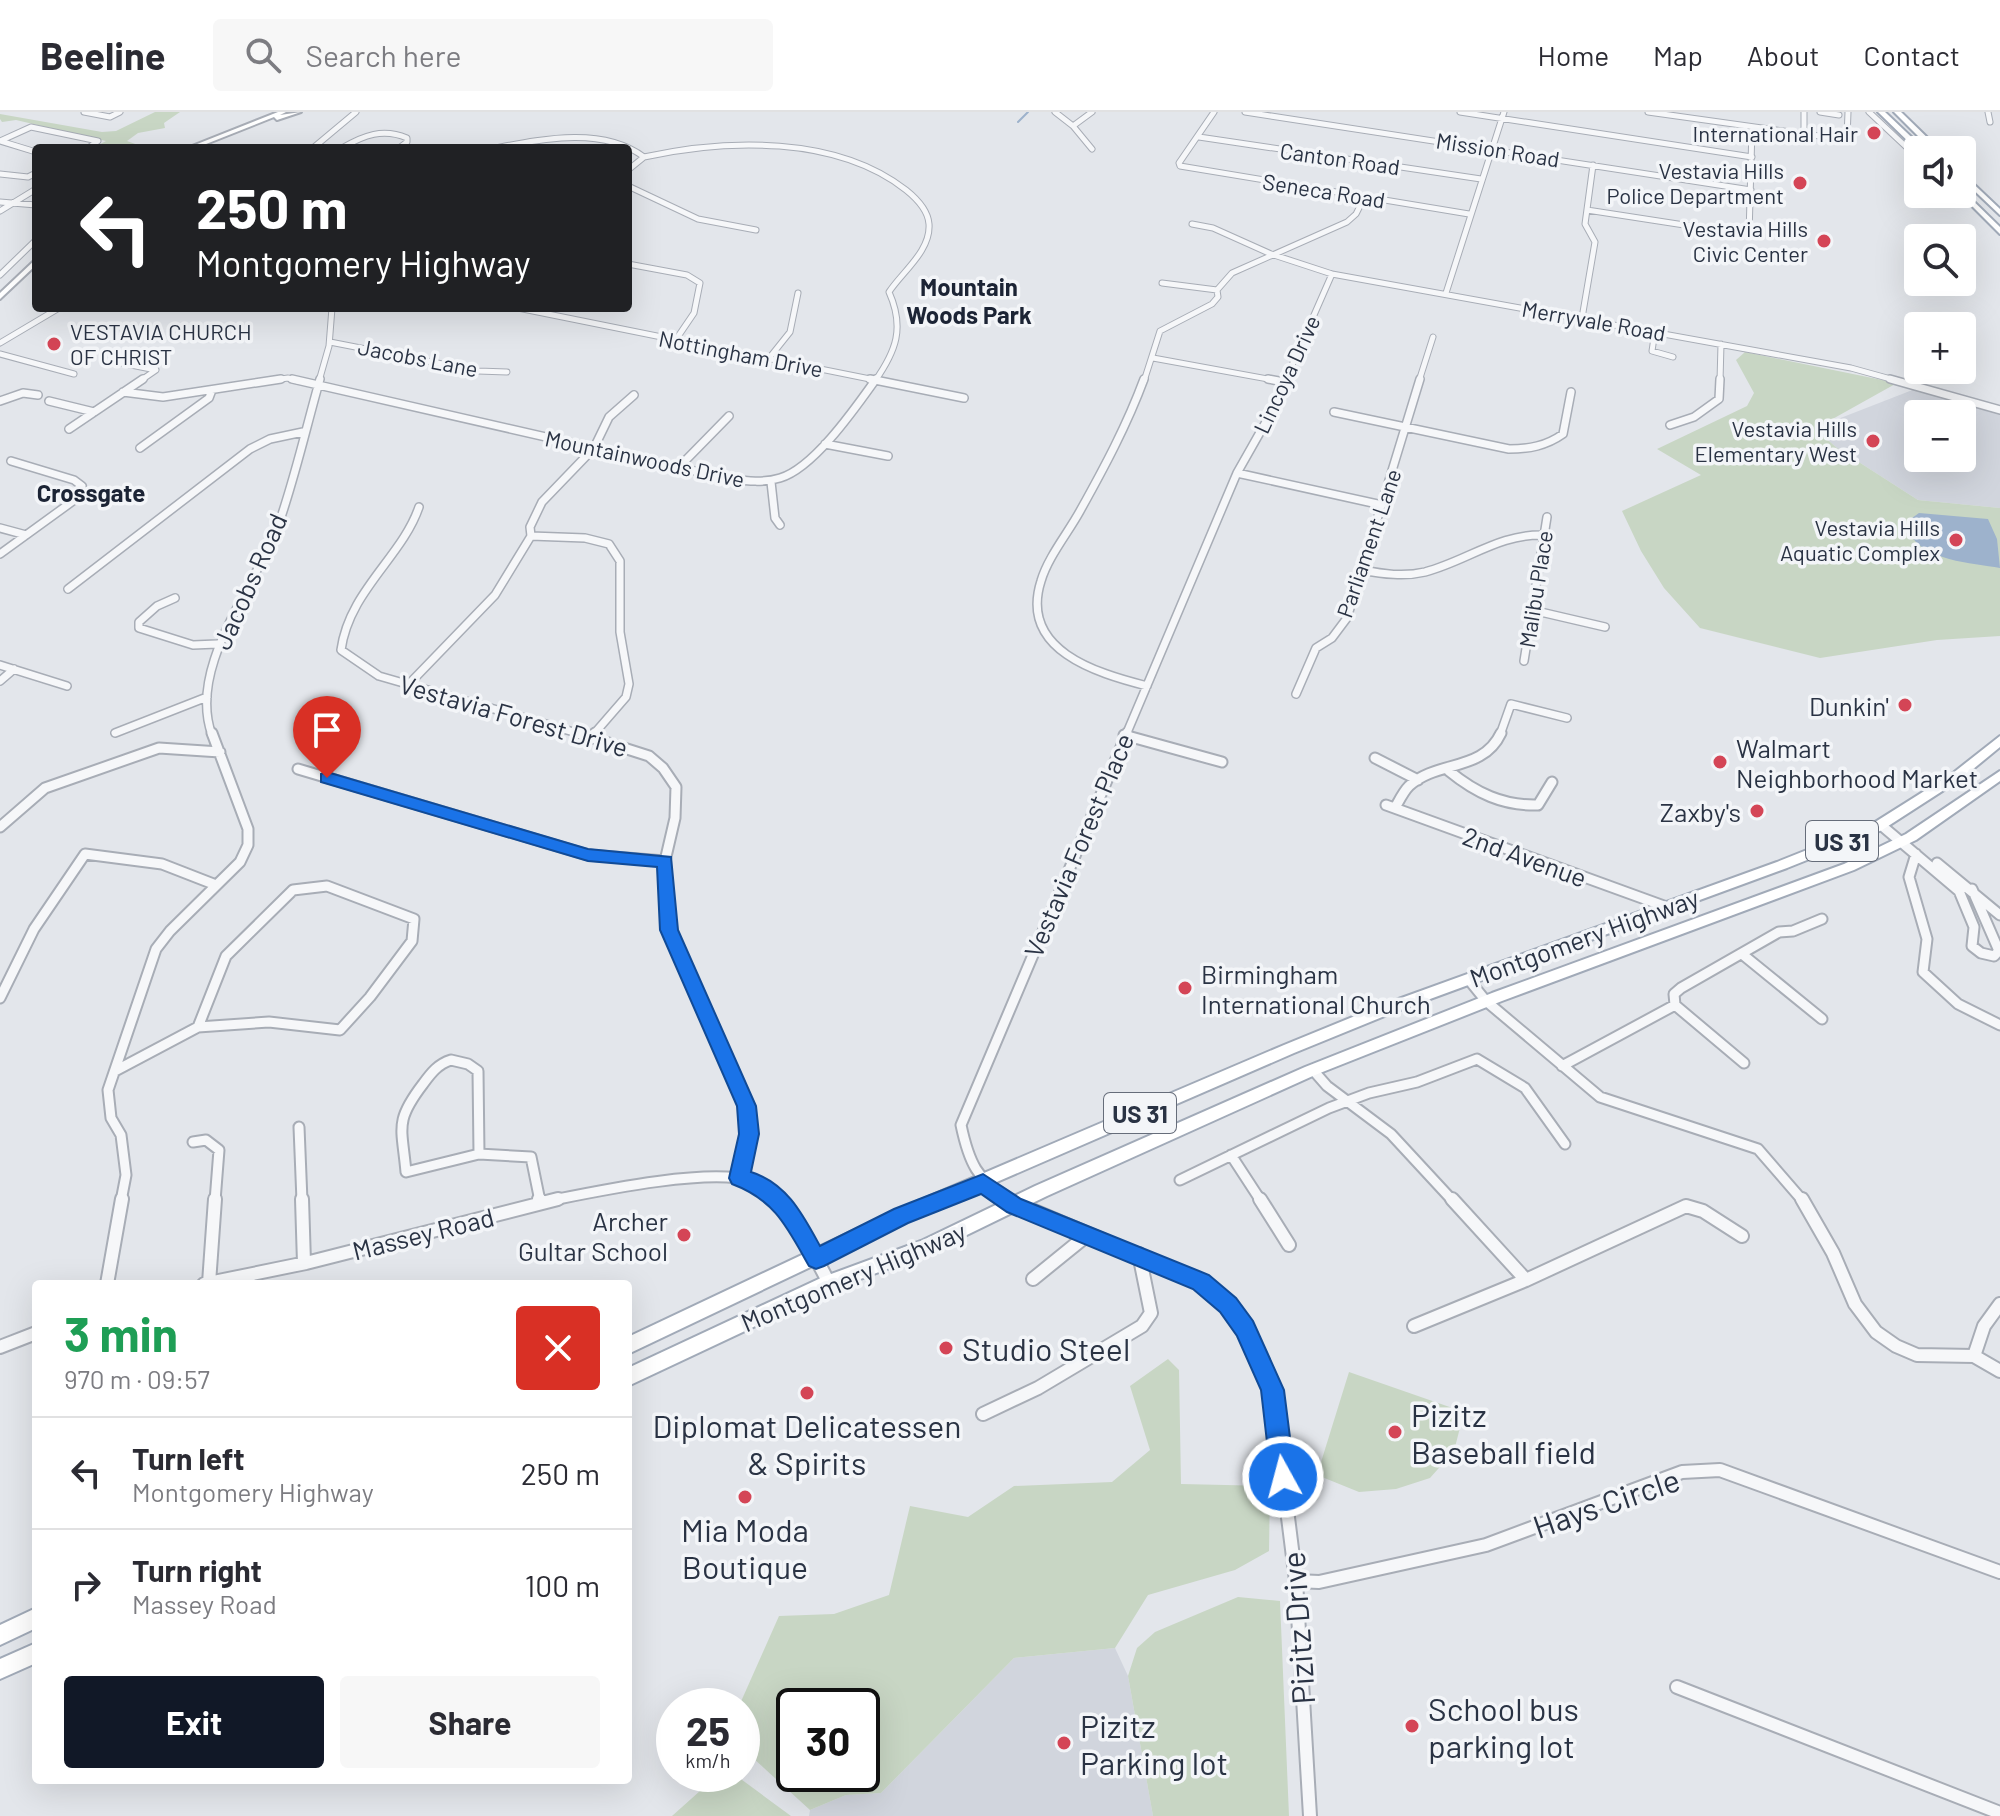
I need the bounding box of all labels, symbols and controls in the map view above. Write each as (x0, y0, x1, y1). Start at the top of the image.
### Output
search box (213, 19, 773, 91)
text: Beeline (40, 32, 165, 78)
icon: search (241, 33, 285, 77)
text: Search here (305, 37, 461, 73)
text: Home (1538, 38, 1609, 72)
text: Map (1653, 38, 1703, 72)
text: About (1747, 38, 1819, 72)
text: Contact (1863, 38, 1960, 72)
place label: International Hair (1693, 120, 1858, 146)
marker: International Hair (1865, 124, 1883, 142)
street label: Mission Road (1434, 126, 1562, 172)
map controls (1904, 136, 1976, 472)
button: sound (1904, 136, 1976, 208)
street label: Canton Road (1278, 137, 1402, 179)
place label: Vestavia Hills Police Department (1607, 157, 1784, 208)
street label: Seneca Road (1261, 167, 1387, 213)
text: 250 m (196, 173, 347, 240)
marker: Vestavia Hills Police Department (1791, 174, 1809, 192)
icon: left (64, 176, 168, 280)
place label: Vestavia Hills Civic Center (1683, 215, 1808, 266)
button: search (1904, 224, 1976, 296)
marker: Vestavia Hills Civic Center (1815, 232, 1833, 250)
text: Montgomery Highway (196, 241, 531, 284)
district label: Mountain Woods Park (906, 272, 1032, 329)
street label: Merryvale Road (1520, 295, 1668, 345)
street label: Lincoya Drive (1247, 311, 1325, 437)
button: + (1904, 312, 1976, 384)
place label: VESTAVIA CHURCH OF CHRIST (70, 318, 252, 369)
street label: Nottingham Drive (657, 324, 825, 382)
street label: Jacobs Lane (356, 333, 480, 381)
marker: VESTAVIA CHURCH OF CHRIST (45, 335, 63, 353)
button: − (1904, 400, 1976, 472)
place label: Vestavia Hills Elementary West (1695, 415, 1857, 466)
street label: Mountainwoods Drive (543, 424, 747, 492)
marker: Vestavia Hills Elementary West (1864, 432, 1882, 450)
street label: Parliament Lane (1330, 465, 1406, 621)
district label: Crossgate (37, 478, 145, 507)
street label: Jacobs Road (205, 508, 293, 654)
place label: Vestavia Hills Aquatic Complex (1780, 514, 1940, 565)
street label: Malibu Place (1513, 529, 1557, 649)
marker: Vestavia Hills Aquatic Complex (1947, 531, 1965, 549)
street label: Vestavia Forest Drive (396, 668, 632, 762)
place label: Dunkin' (1809, 690, 1889, 721)
pin (293, 696, 361, 778)
marker: Dunkin' (1896, 696, 1914, 714)
icon: arrive (305, 708, 349, 752)
street label: Vestavia Forest Place (1017, 728, 1139, 962)
place label: Walmart Neighborhood Market (1736, 732, 1978, 793)
marker: Walmart Neighborhood Market (1711, 753, 1729, 771)
place label: Zaxby's (1660, 796, 1741, 827)
marker: Zaxby's (1748, 802, 1766, 820)
street label: 2nd Avenue (1459, 819, 1591, 893)
road number: US 31 (1806, 821, 1878, 861)
street label: Montgomery Highway (1465, 881, 1703, 993)
place label: Birmingham International Church (1201, 958, 1431, 1019)
marker: Birmingham International Church (1176, 979, 1194, 997)
road number: US 31 (1104, 1093, 1176, 1133)
street label: Massey Road (349, 1200, 497, 1266)
place label: Archer Gultar School (518, 1205, 669, 1266)
street label: Montgomery Highway (736, 1215, 970, 1337)
marker: Archer Gultar School (675, 1226, 693, 1244)
text: 3 min (64, 1304, 178, 1362)
button: close (516, 1306, 600, 1390)
place label: Studio Steel (962, 1329, 1130, 1367)
marker: Studio Steel (937, 1339, 955, 1357)
text: 970 m · 09:57 (64, 1363, 210, 1394)
marker: Diplomat Delicatessen & Spirits (798, 1384, 816, 1402)
place label: Pizitz Baseball field (1411, 1395, 1596, 1470)
place label: Diplomat Delicatessen & Spirits (653, 1406, 961, 1481)
marker: Pizitz Baseball field (1386, 1423, 1404, 1441)
position arrow (1241, 1435, 1325, 1519)
text: Turn left (132, 1440, 245, 1476)
icon: left (64, 1451, 108, 1495)
text: 250 m (521, 1455, 600, 1491)
street label: Hays Circle (1528, 1459, 1684, 1545)
text: Montgomery Highway (132, 1476, 374, 1507)
marker: Mia Moda Boutique (736, 1488, 754, 1506)
place label: Mia Moda Boutique (681, 1510, 809, 1585)
street label: Pizitz Drive (1273, 1550, 1321, 1706)
text: Turn right (132, 1552, 262, 1588)
icon: right (64, 1563, 108, 1607)
text: 100 m (525, 1567, 600, 1603)
text: Massey Road (132, 1588, 277, 1619)
button: Exit (64, 1676, 324, 1768)
button: Share (340, 1676, 600, 1768)
speed limit sign: 30 (776, 1688, 880, 1792)
place label: School bus parking lot (1428, 1689, 1579, 1764)
text: 25 (686, 1706, 730, 1754)
place label: Pizitz Parking lot (1080, 1706, 1228, 1781)
marker: School bus parking lot (1403, 1717, 1421, 1735)
marker: Pizitz Parking lot (1055, 1734, 1073, 1752)
text: km/h (685, 1748, 731, 1772)

